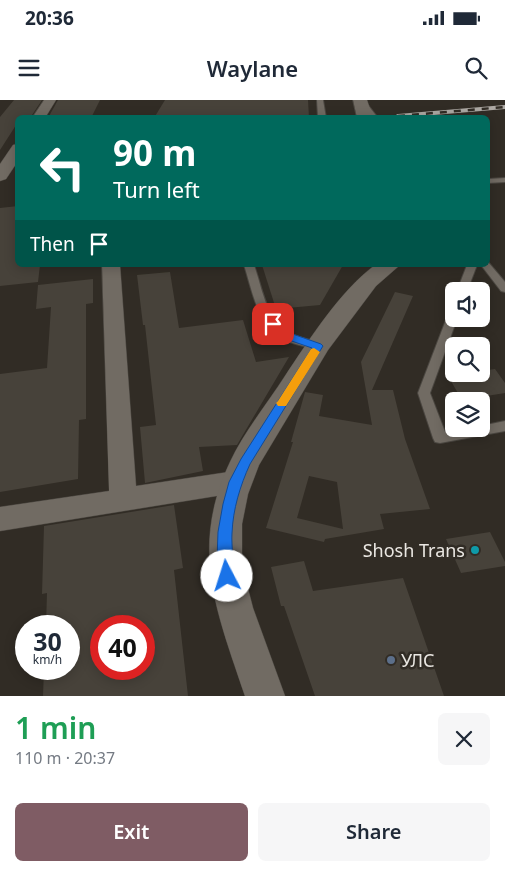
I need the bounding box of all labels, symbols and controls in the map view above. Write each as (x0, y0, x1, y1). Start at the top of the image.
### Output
text: 20:36 (25, 5, 74, 31)
text: Waylane (207, 53, 298, 83)
icon: menu (15, 54, 43, 82)
icon: search (462, 54, 490, 82)
text: 90 m (113, 129, 196, 176)
icon: left (30, 135, 95, 200)
text: Turn left (113, 174, 200, 204)
icon: arrive (85, 230, 113, 258)
text: Then (30, 231, 75, 257)
map controls (445, 282, 490, 437)
button: sound (445, 282, 490, 327)
pin (252, 303, 294, 345)
icon: arrive (259, 310, 287, 338)
button: search (445, 337, 490, 382)
button: layers (445, 392, 490, 437)
place label: Shosh Trans (363, 538, 465, 562)
marker: Shosh Trans (469, 544, 481, 556)
position arrow (200, 549, 252, 601)
speed limit sign: 40 (90, 615, 155, 680)
text: 30 (33, 624, 62, 658)
place label: УЛС (401, 648, 435, 672)
text: km/h (33, 651, 62, 668)
marker: УЛС (385, 654, 397, 666)
text: 1 min (15, 707, 96, 748)
button: close (438, 713, 490, 765)
text: 110 m · 20:37 (15, 747, 115, 769)
button: Exit (15, 803, 248, 861)
button: Share (258, 803, 490, 861)

